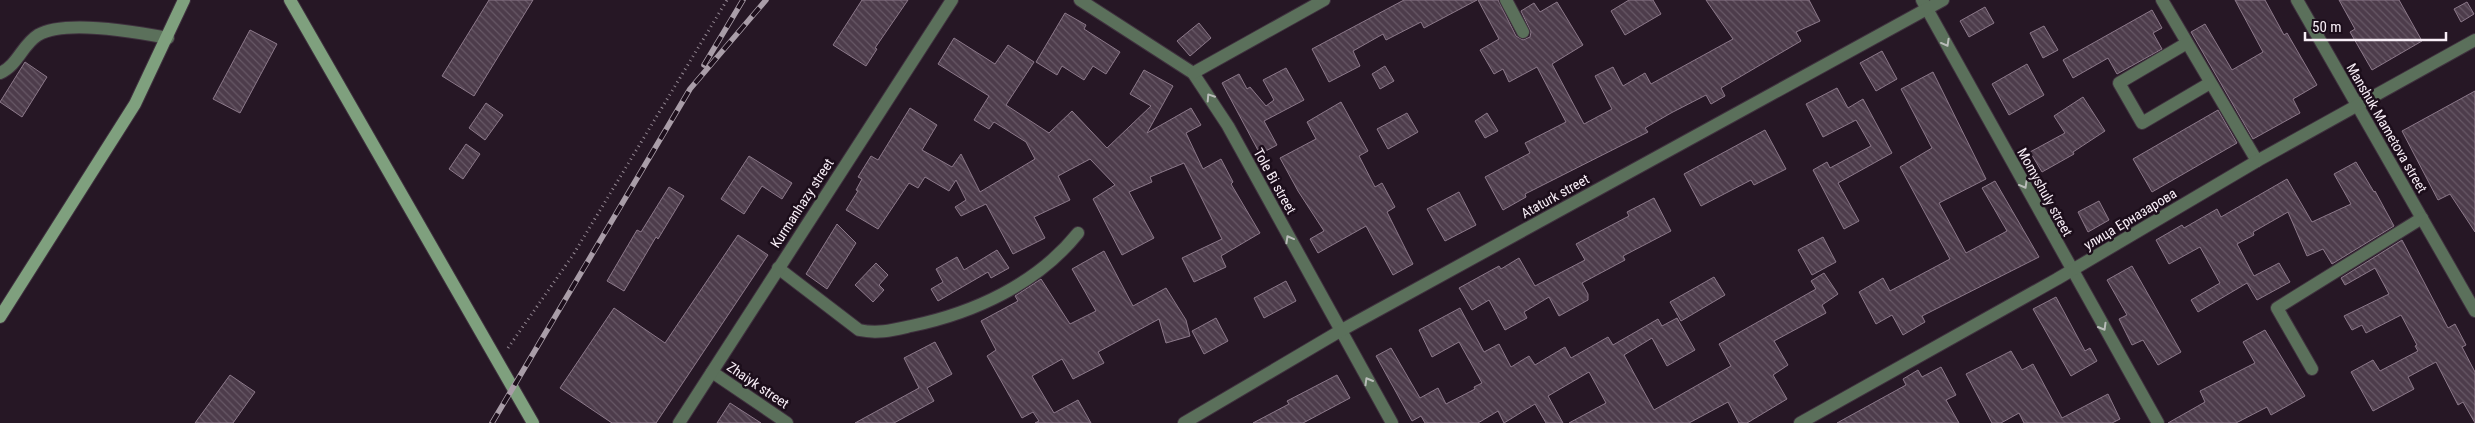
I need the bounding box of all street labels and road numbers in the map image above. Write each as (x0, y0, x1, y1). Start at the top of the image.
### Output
street label: Manshuk Mametova street (2343, 61, 2431, 195)
street label: Tole Bi street (1250, 145, 1300, 217)
street label: Momyshuly street (2014, 145, 2076, 239)
street label: Kurmanhazy street (767, 155, 837, 251)
street label: Ataturk street (1518, 171, 1592, 221)
street label: улица Ерназарова (2081, 185, 2179, 253)
street label: Zhaiyk street (724, 358, 792, 412)

